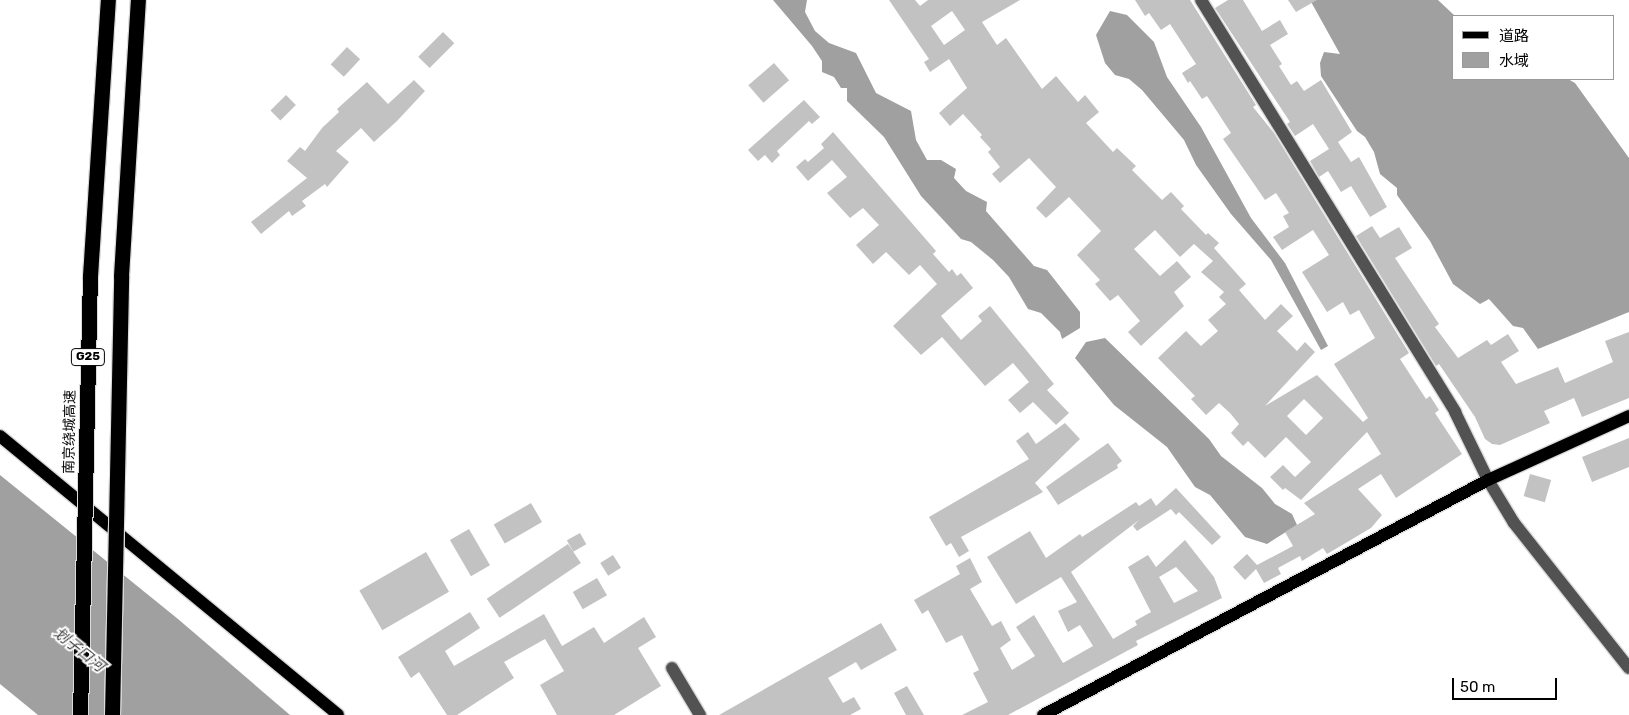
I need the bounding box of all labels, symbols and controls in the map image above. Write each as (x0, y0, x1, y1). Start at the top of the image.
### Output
legend (1452, 15, 1614, 80)
text: 道路 (1499, 27, 1529, 45)
text: 水域 (1499, 52, 1529, 70)
road number: G25 (70, 348, 106, 367)
street label: 南京绕城高速 (61, 390, 79, 474)
water label: 划子口河 (50, 624, 108, 676)
scale bar (1454, 668, 1559, 700)
text: 50 m (1460, 678, 1495, 696)

